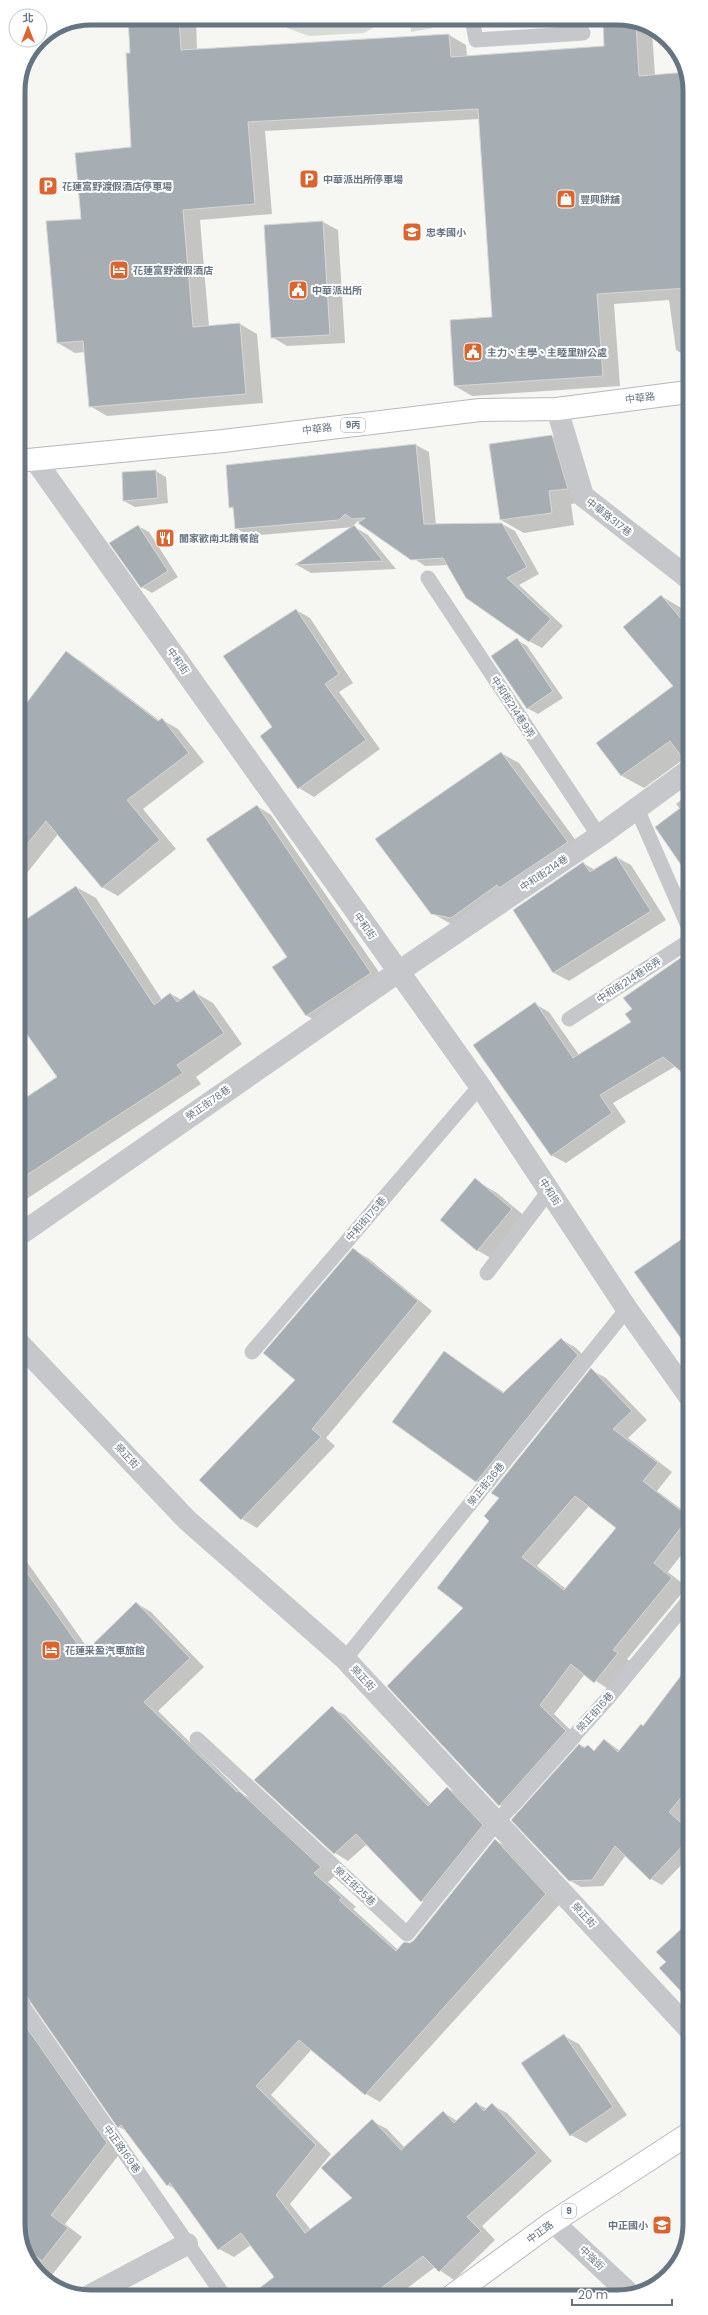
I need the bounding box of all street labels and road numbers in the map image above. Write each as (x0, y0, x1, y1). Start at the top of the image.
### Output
street label: 中華路 (624, 389, 656, 407)
road number: 9丙 (341, 418, 365, 432)
street label: 中華路 (301, 420, 333, 438)
street label: 中華路317巷 (583, 494, 635, 540)
street label: 中和街 (163, 644, 193, 678)
street label: 中和街214巷9弄 (487, 673, 539, 741)
street label: 中和街214巷 (517, 851, 571, 895)
street label: 中和街 (350, 909, 380, 943)
street label: 中和街214巷18弄 (594, 953, 664, 1007)
street label: 榮正街78巷 (182, 1082, 234, 1124)
street label: 中和街 (536, 1175, 564, 1209)
street label: 中和街175巷 (342, 1193, 390, 1245)
street label: 榮正街 (111, 1440, 143, 1472)
street label: 榮正街36巷 (464, 1459, 508, 1509)
street label: 榮正街 (347, 1662, 379, 1694)
street label: 榮正街16巷 (573, 1689, 617, 1735)
street label: 榮正街25巷 (331, 1863, 379, 1909)
street label: 榮正街 (568, 1899, 600, 1931)
street label: 中正路169巷 (100, 2122, 144, 2176)
road number: 9 (562, 2204, 576, 2218)
street label: 中正路 (523, 2217, 557, 2247)
street label: 中強街 (576, 2242, 608, 2274)

